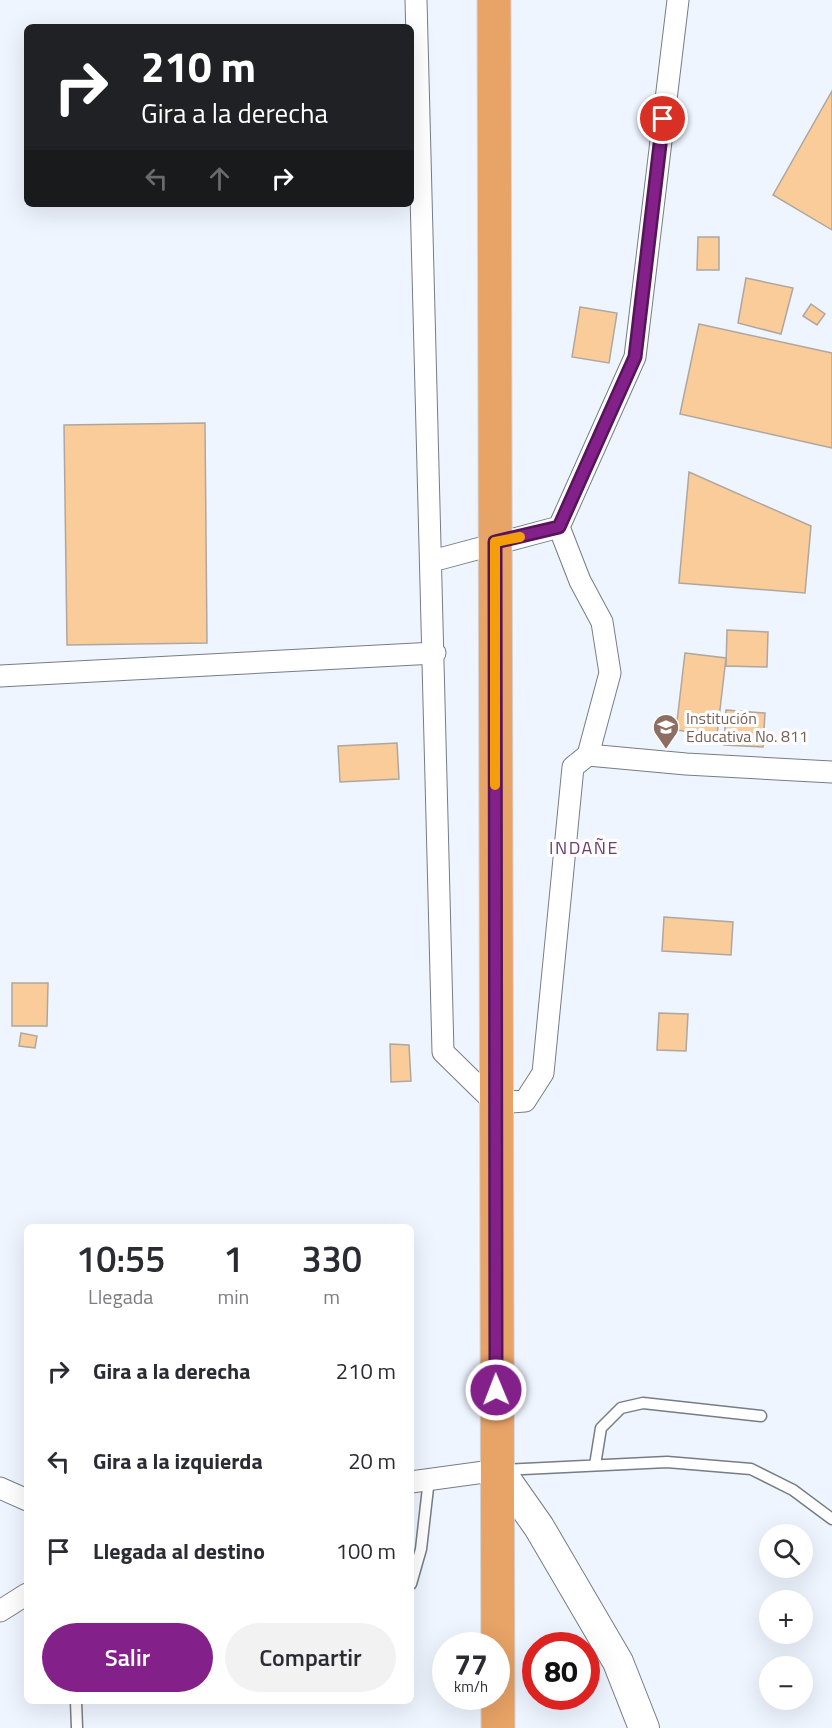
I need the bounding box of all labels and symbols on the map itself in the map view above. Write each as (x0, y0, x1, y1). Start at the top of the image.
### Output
pin (637, 93, 688, 144)
place label: Institución Educativa No. 811 (686, 706, 808, 748)
school or university icon: Institución Educativa No. 811 (651, 712, 681, 750)
district label: INDAÑE (549, 834, 619, 861)
position arrow (464, 1358, 528, 1422)
speed limit sign: 80 (522, 1632, 600, 1710)

